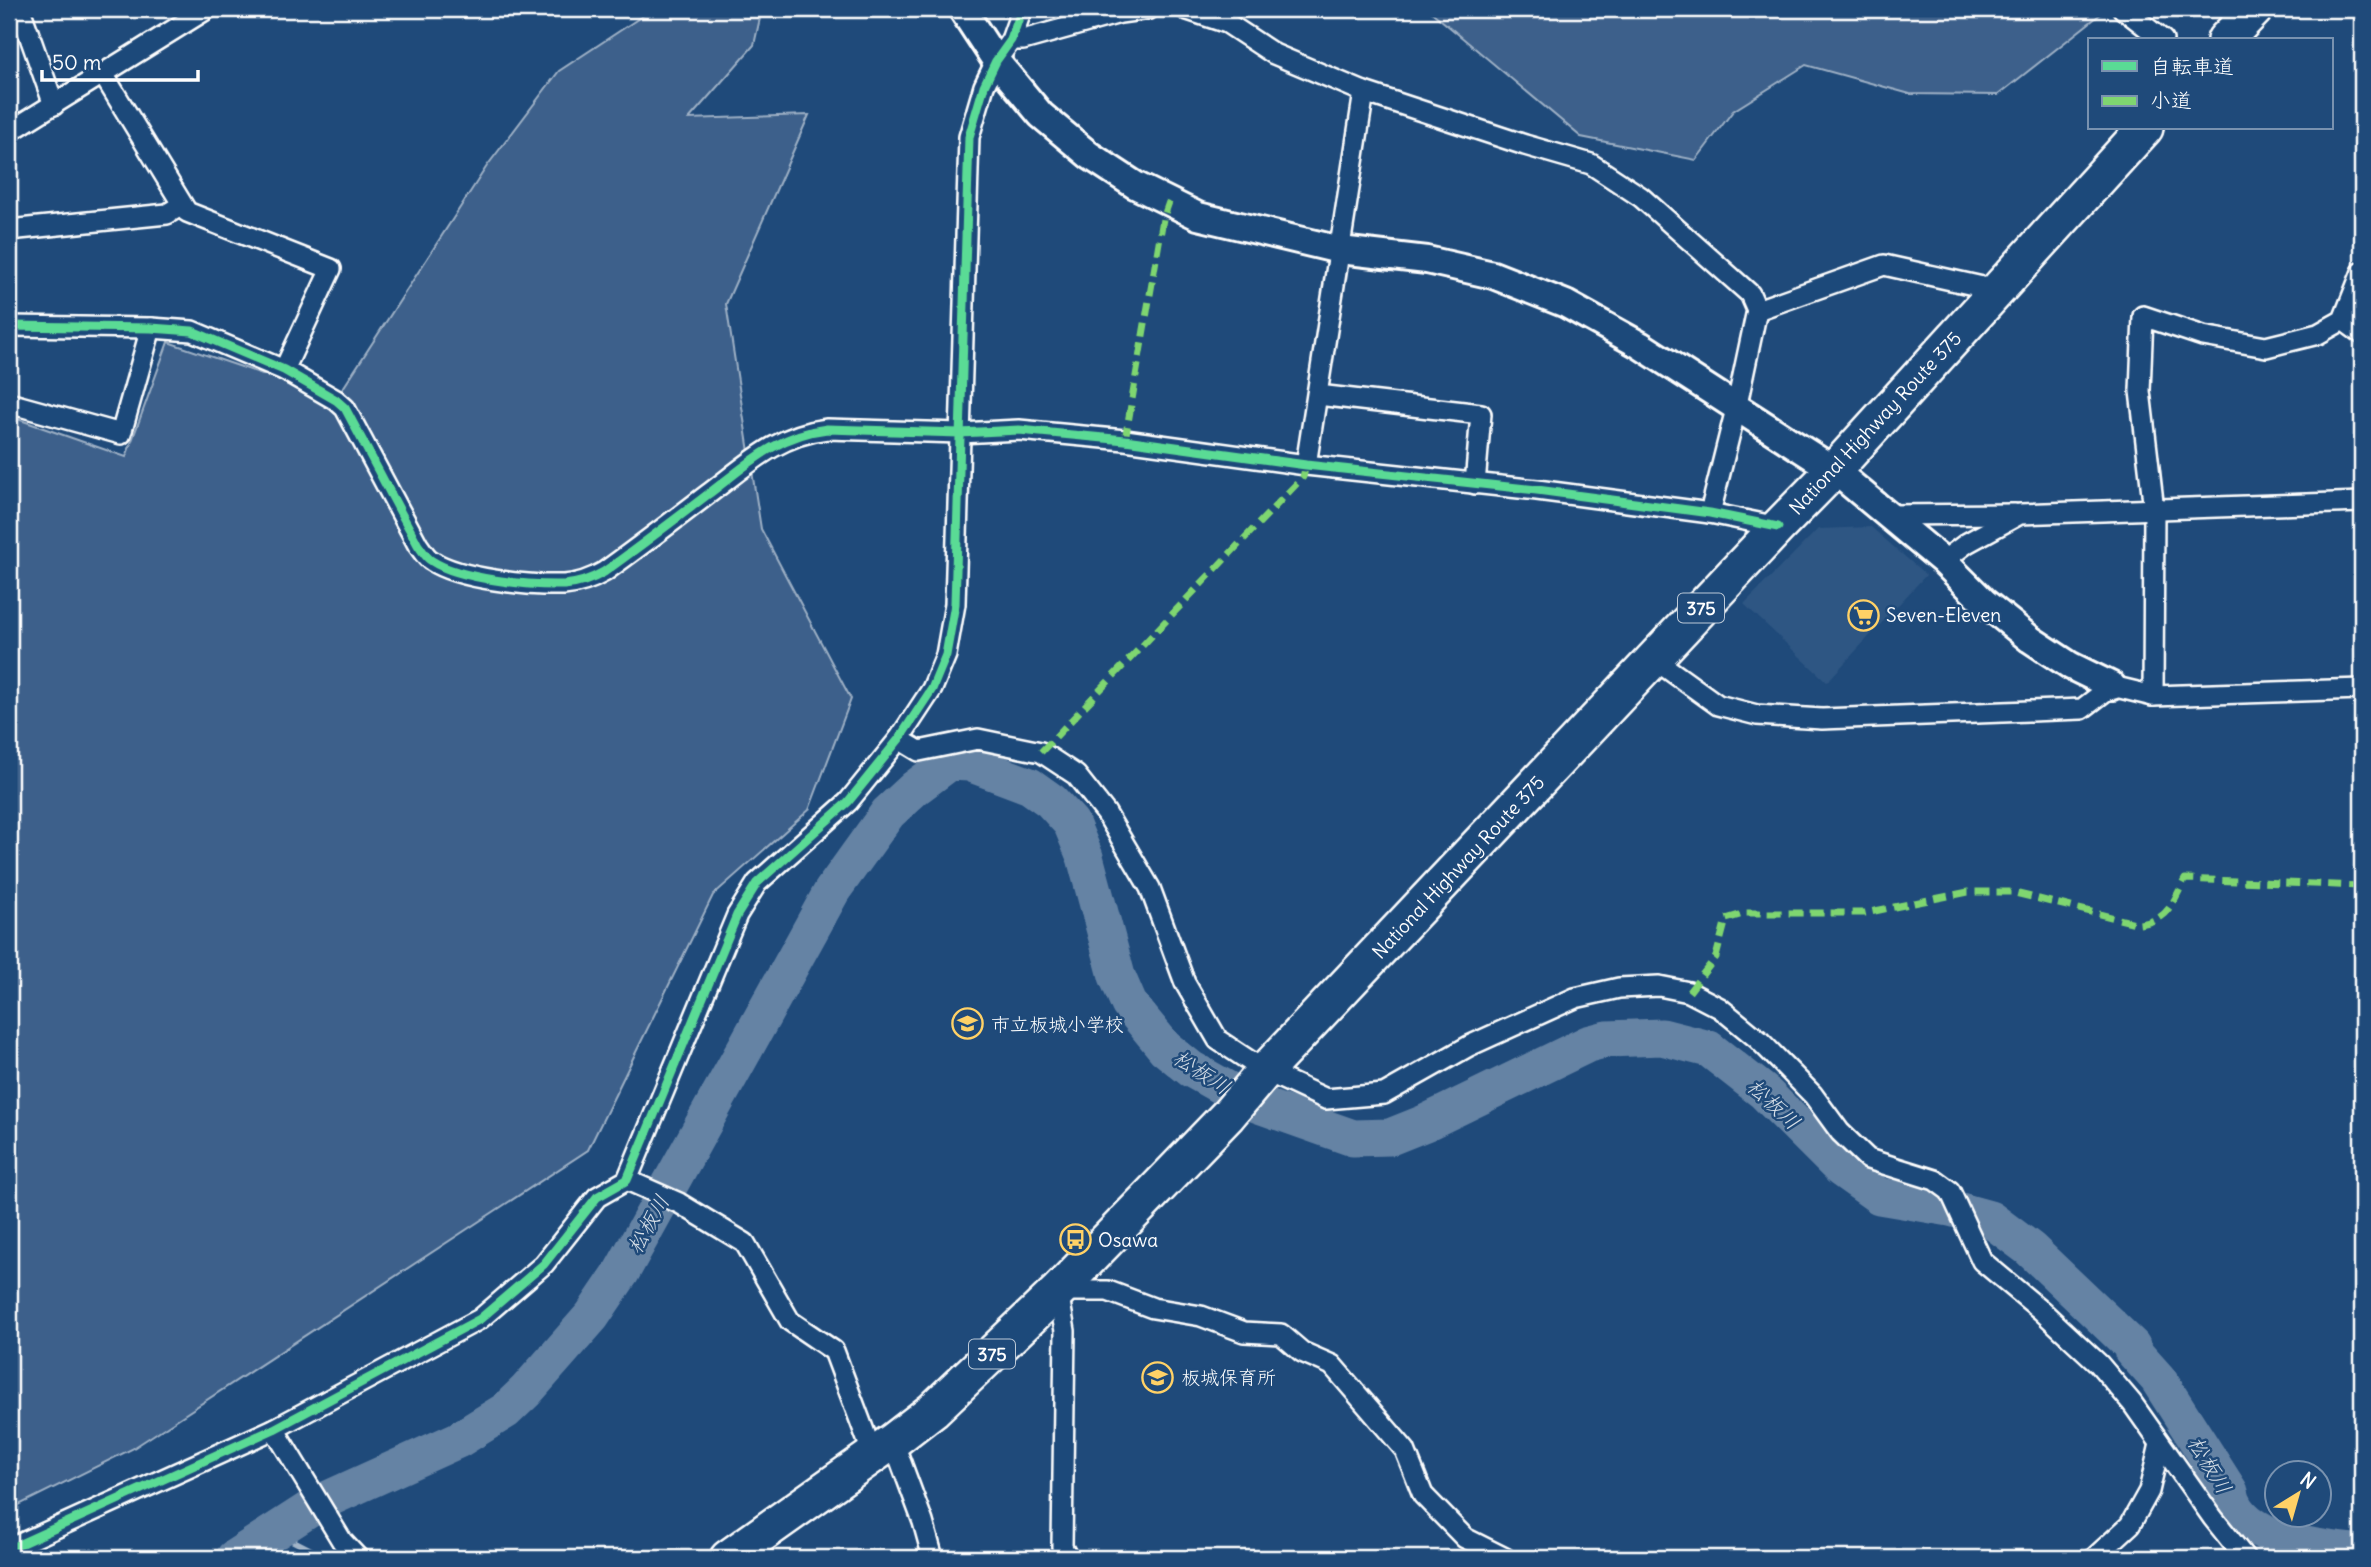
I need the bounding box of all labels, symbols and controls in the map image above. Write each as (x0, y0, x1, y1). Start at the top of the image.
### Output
scale bar (42, 38, 198, 82)
legend (2088, 38, 2332, 130)
text: 50 m (52, 49, 101, 76)
text: 自転車道 (2150, 53, 2234, 80)
text: 小道 (2150, 87, 2192, 114)
street label: National Highway Route 375 (1784, 326, 1966, 520)
road number: 375 (1678, 594, 1724, 622)
supermarket icon: Seven-Eleven (1846, 598, 1880, 632)
place label: Seven-Eleven (1886, 603, 2001, 627)
street label: National Highway Route 375 (1367, 770, 1549, 964)
school or university icon: 市立板城小学校 (951, 1007, 985, 1041)
place label: 市立板城小学校 (991, 1012, 1124, 1036)
water label: 松板川 (1168, 1044, 1236, 1100)
water label: 松板川 (1742, 1073, 1806, 1135)
water label: 松板川 (621, 1190, 675, 1258)
bus stop icon: Osawa (1058, 1223, 1092, 1257)
place label: Osawa (1098, 1228, 1158, 1252)
road number: 375 (969, 1339, 1015, 1368)
school or university icon: 板城保育所 (1141, 1360, 1175, 1394)
place label: 板城保育所 (1181, 1365, 1276, 1389)
water label: 松板川 (2182, 1431, 2238, 1499)
north arrow (2262, 1458, 2332, 1528)
text: N (2296, 1467, 2321, 1494)

